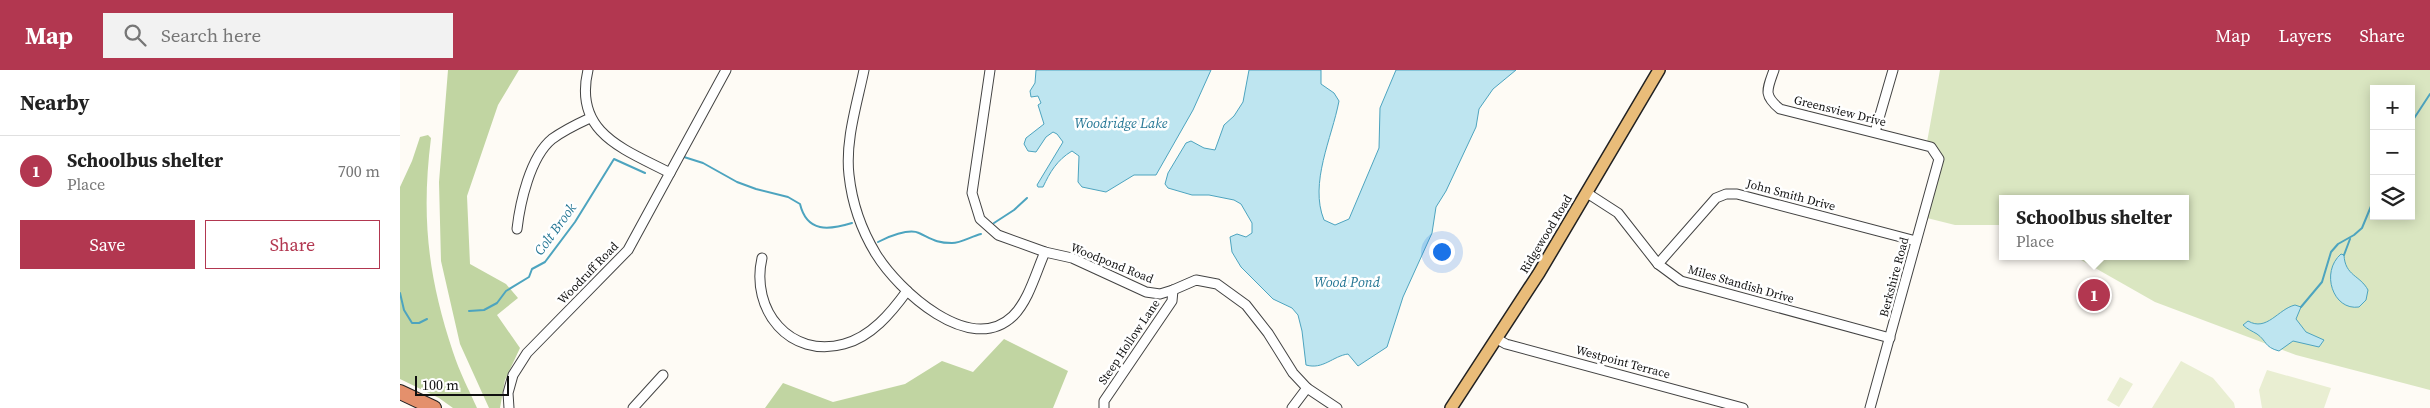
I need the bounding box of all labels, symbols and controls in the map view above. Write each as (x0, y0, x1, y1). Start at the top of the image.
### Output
search box (103, 13, 453, 58)
text: Map (25, 19, 73, 52)
icon: search (121, 21, 149, 49)
text: Search here (161, 22, 261, 48)
text: Map (2215, 23, 2250, 48)
text: Layers (2278, 23, 2331, 48)
text: Share (2359, 23, 2405, 48)
map controls (2370, 85, 2415, 220)
button: + (2370, 85, 2415, 130)
text: Nearby (20, 88, 90, 117)
street label: Greensview Drive (1792, 92, 1888, 130)
water label: Woodridge Lake (1075, 113, 1168, 133)
button: − (2370, 130, 2415, 175)
text: Schoolbus shelter (67, 147, 223, 173)
text: 1 (32, 160, 40, 182)
text: 700 m (338, 160, 380, 182)
text: Place (67, 173, 105, 195)
street label: John Smith Drive (1744, 175, 1837, 215)
button: layers (2370, 175, 2415, 220)
street label: Ridgewood Road (1516, 192, 1576, 276)
popup (1999, 195, 2189, 260)
water label: Colt Brook (529, 198, 581, 259)
text: Schoolbus shelter (2016, 204, 2172, 230)
button: Save (20, 220, 195, 269)
button: Share (205, 220, 380, 269)
text: Place (2016, 230, 2054, 252)
street label: Berkshire Road (1876, 235, 1912, 319)
street label: Woodruff Road (554, 238, 622, 308)
street label: Woodpond Road (1068, 239, 1156, 287)
your location (1429, 239, 1455, 265)
street label: Miles Standish Drive (1686, 261, 1796, 307)
water label: Wood Pond (1314, 272, 1381, 292)
pin: 1 (2078, 276, 2110, 314)
street label: Steep Hollow Lane (1094, 296, 1164, 388)
street label: Westpoint Terrace (1574, 342, 1672, 382)
scale bar (415, 373, 509, 396)
text: 100 m (422, 375, 459, 395)

